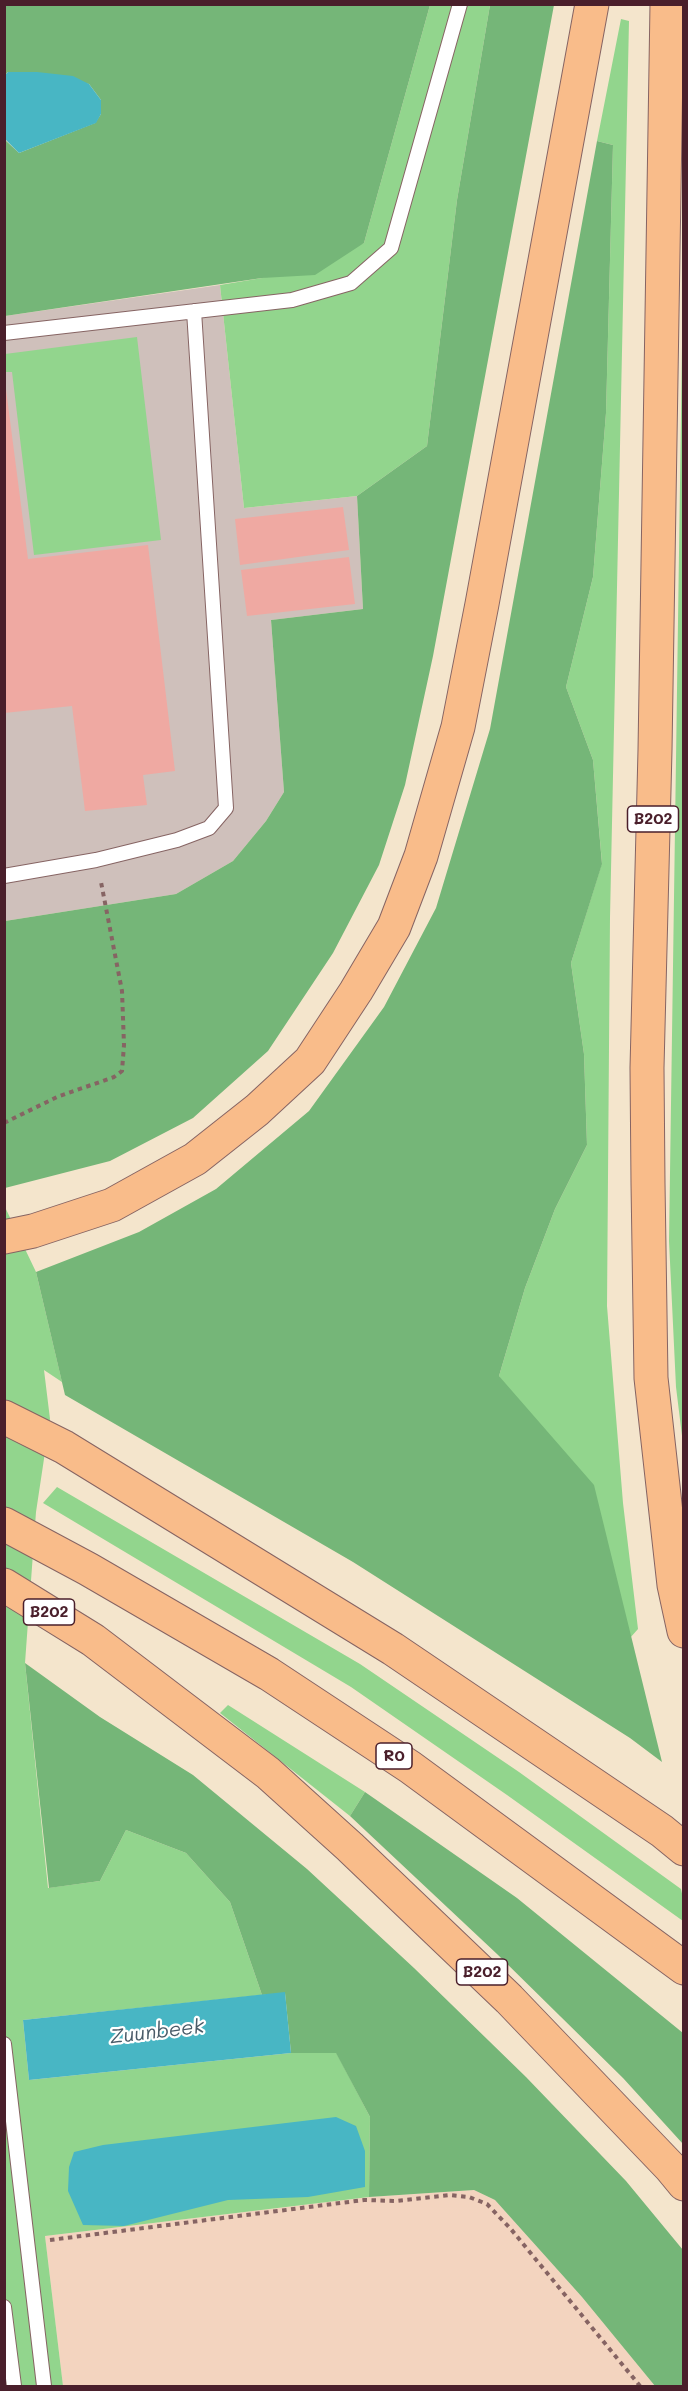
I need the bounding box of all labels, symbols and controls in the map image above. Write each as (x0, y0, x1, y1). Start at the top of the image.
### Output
road number: B202 (628, 806, 678, 832)
road number: B202 (23, 1599, 74, 1625)
road number: R0 (376, 1743, 412, 1769)
road number: B202 (456, 1959, 508, 1985)
water label: Zuunbeek (109, 2014, 205, 2050)

